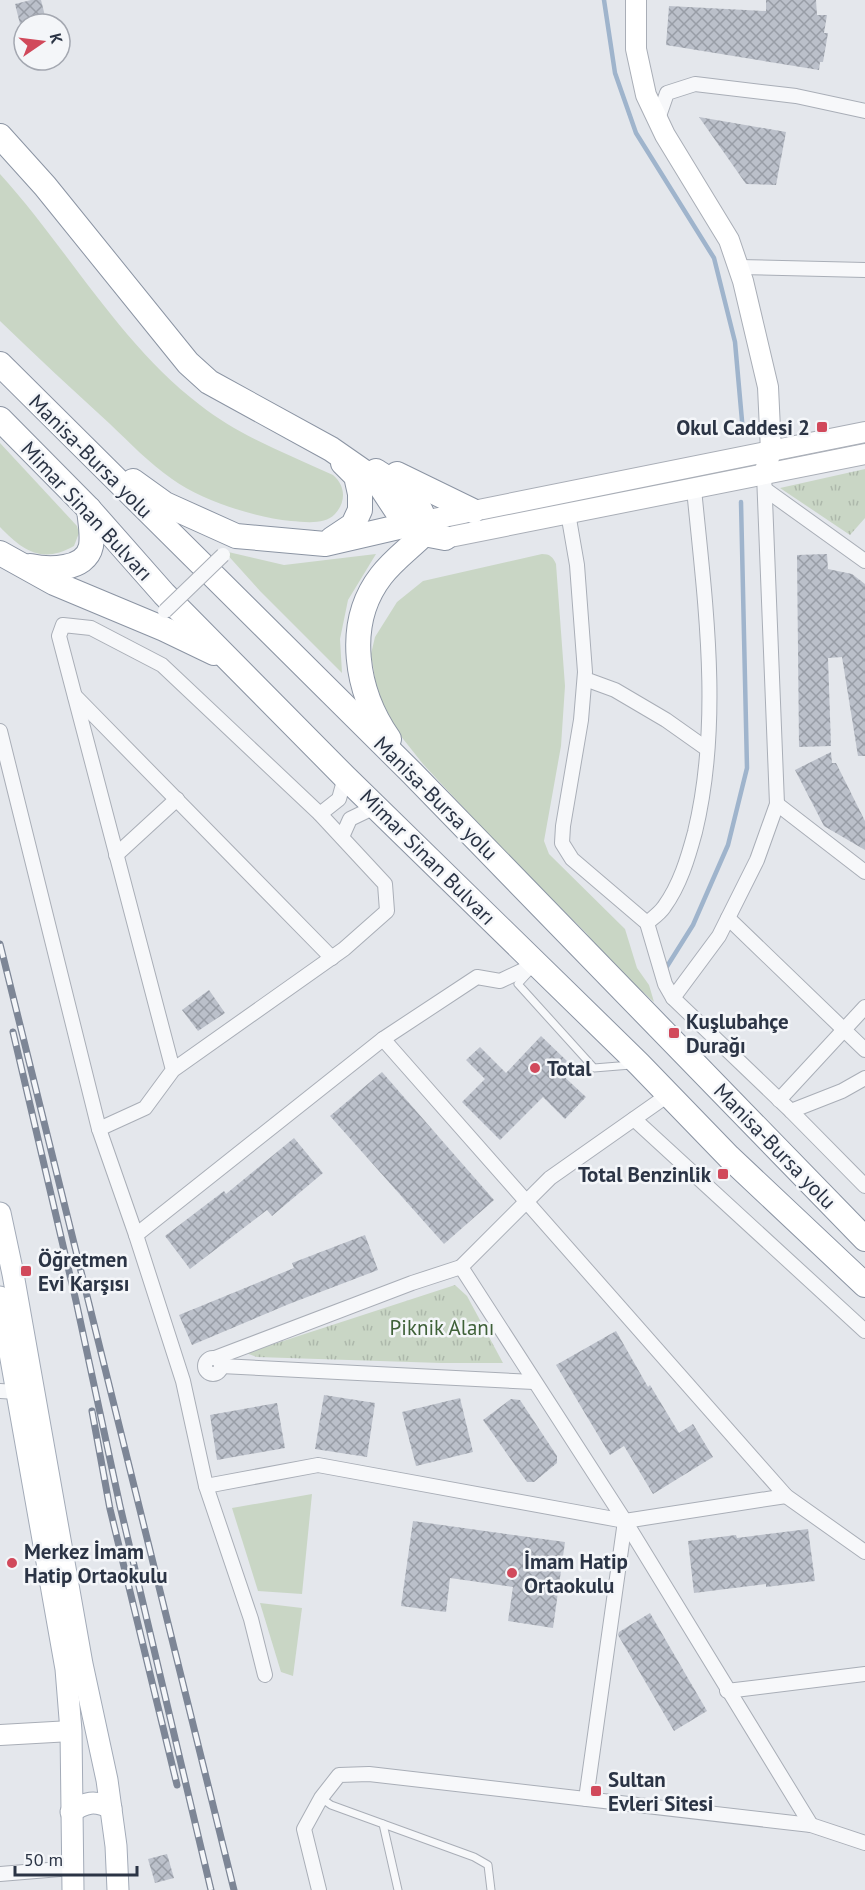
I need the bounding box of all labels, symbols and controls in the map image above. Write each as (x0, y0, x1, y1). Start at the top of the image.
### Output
north arrow (12, 12, 72, 72)
text: K (46, 31, 67, 46)
street label: Manisa-Bursa yolu (23, 388, 159, 524)
place label: Okul Caddesi 2 (676, 414, 810, 441)
marker: Okul Caddesi 2 (815, 420, 829, 434)
street label: Mimar Sinan Bulvarı (15, 436, 159, 586)
street label: Manisa-Bursa yolu (368, 730, 504, 866)
street label: Mimar Sinan Bulvarı (354, 783, 502, 931)
place label: Kuşlubahçe Durağı (686, 1008, 789, 1059)
marker: Kuşlubahçe Durağı (667, 1026, 681, 1040)
place label: Total (547, 1055, 592, 1082)
marker: Total (528, 1061, 542, 1075)
street label: Manisa-Bursa yolu (708, 1077, 842, 1215)
place label: Total Benzinlik (578, 1161, 712, 1188)
marker: Total Benzinlik (716, 1167, 730, 1181)
place label: Öğretmen Evi Karşısı (38, 1246, 129, 1297)
marker: Öğretmen Evi Karşısı (19, 1264, 33, 1278)
park label: Piknik Alanı (390, 1314, 494, 1341)
place label: Merkez İmam Hatip Ortaokulu (24, 1538, 168, 1589)
place label: İmam Hatip Ortaokulu (524, 1548, 628, 1599)
marker: Merkez İmam Hatip Ortaokulu (5, 1556, 19, 1570)
marker: İmam Hatip Ortaokulu (505, 1566, 519, 1580)
place label: Sultan Evleri Sitesi (608, 1766, 713, 1817)
marker: Sultan Evleri Sitesi (589, 1784, 603, 1798)
scale bar (15, 1839, 136, 1877)
text: 50 m (24, 1848, 63, 1871)

